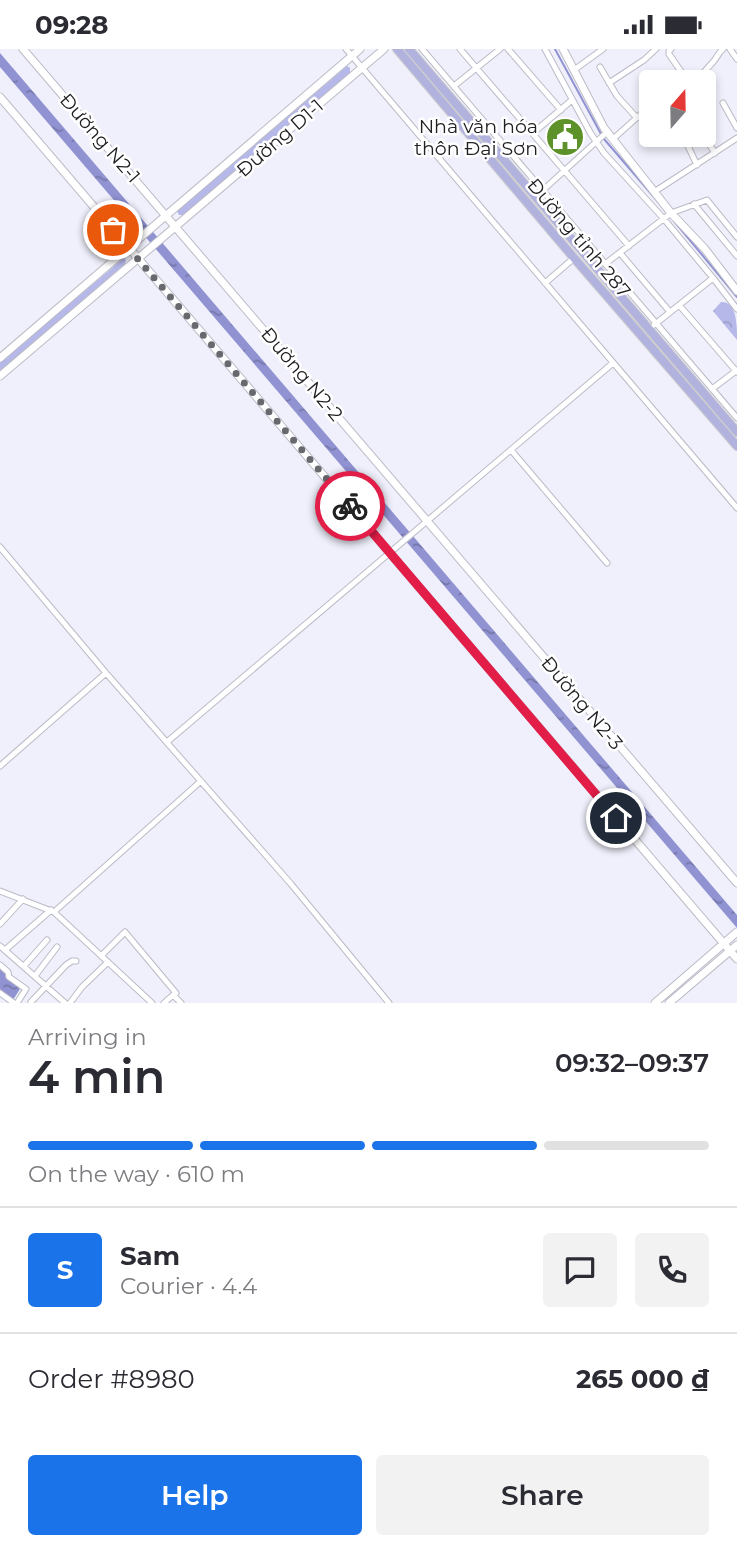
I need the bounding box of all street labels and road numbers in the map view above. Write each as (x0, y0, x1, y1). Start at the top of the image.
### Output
street label: Đường N2-1 (55, 89, 145, 187)
street label: Đường D1-1 (232, 94, 328, 182)
street label: Đường tỉnh 287 (522, 174, 636, 302)
street label: Đường N2-2 (256, 323, 348, 426)
street label: Đường N2-3 (536, 652, 628, 754)

